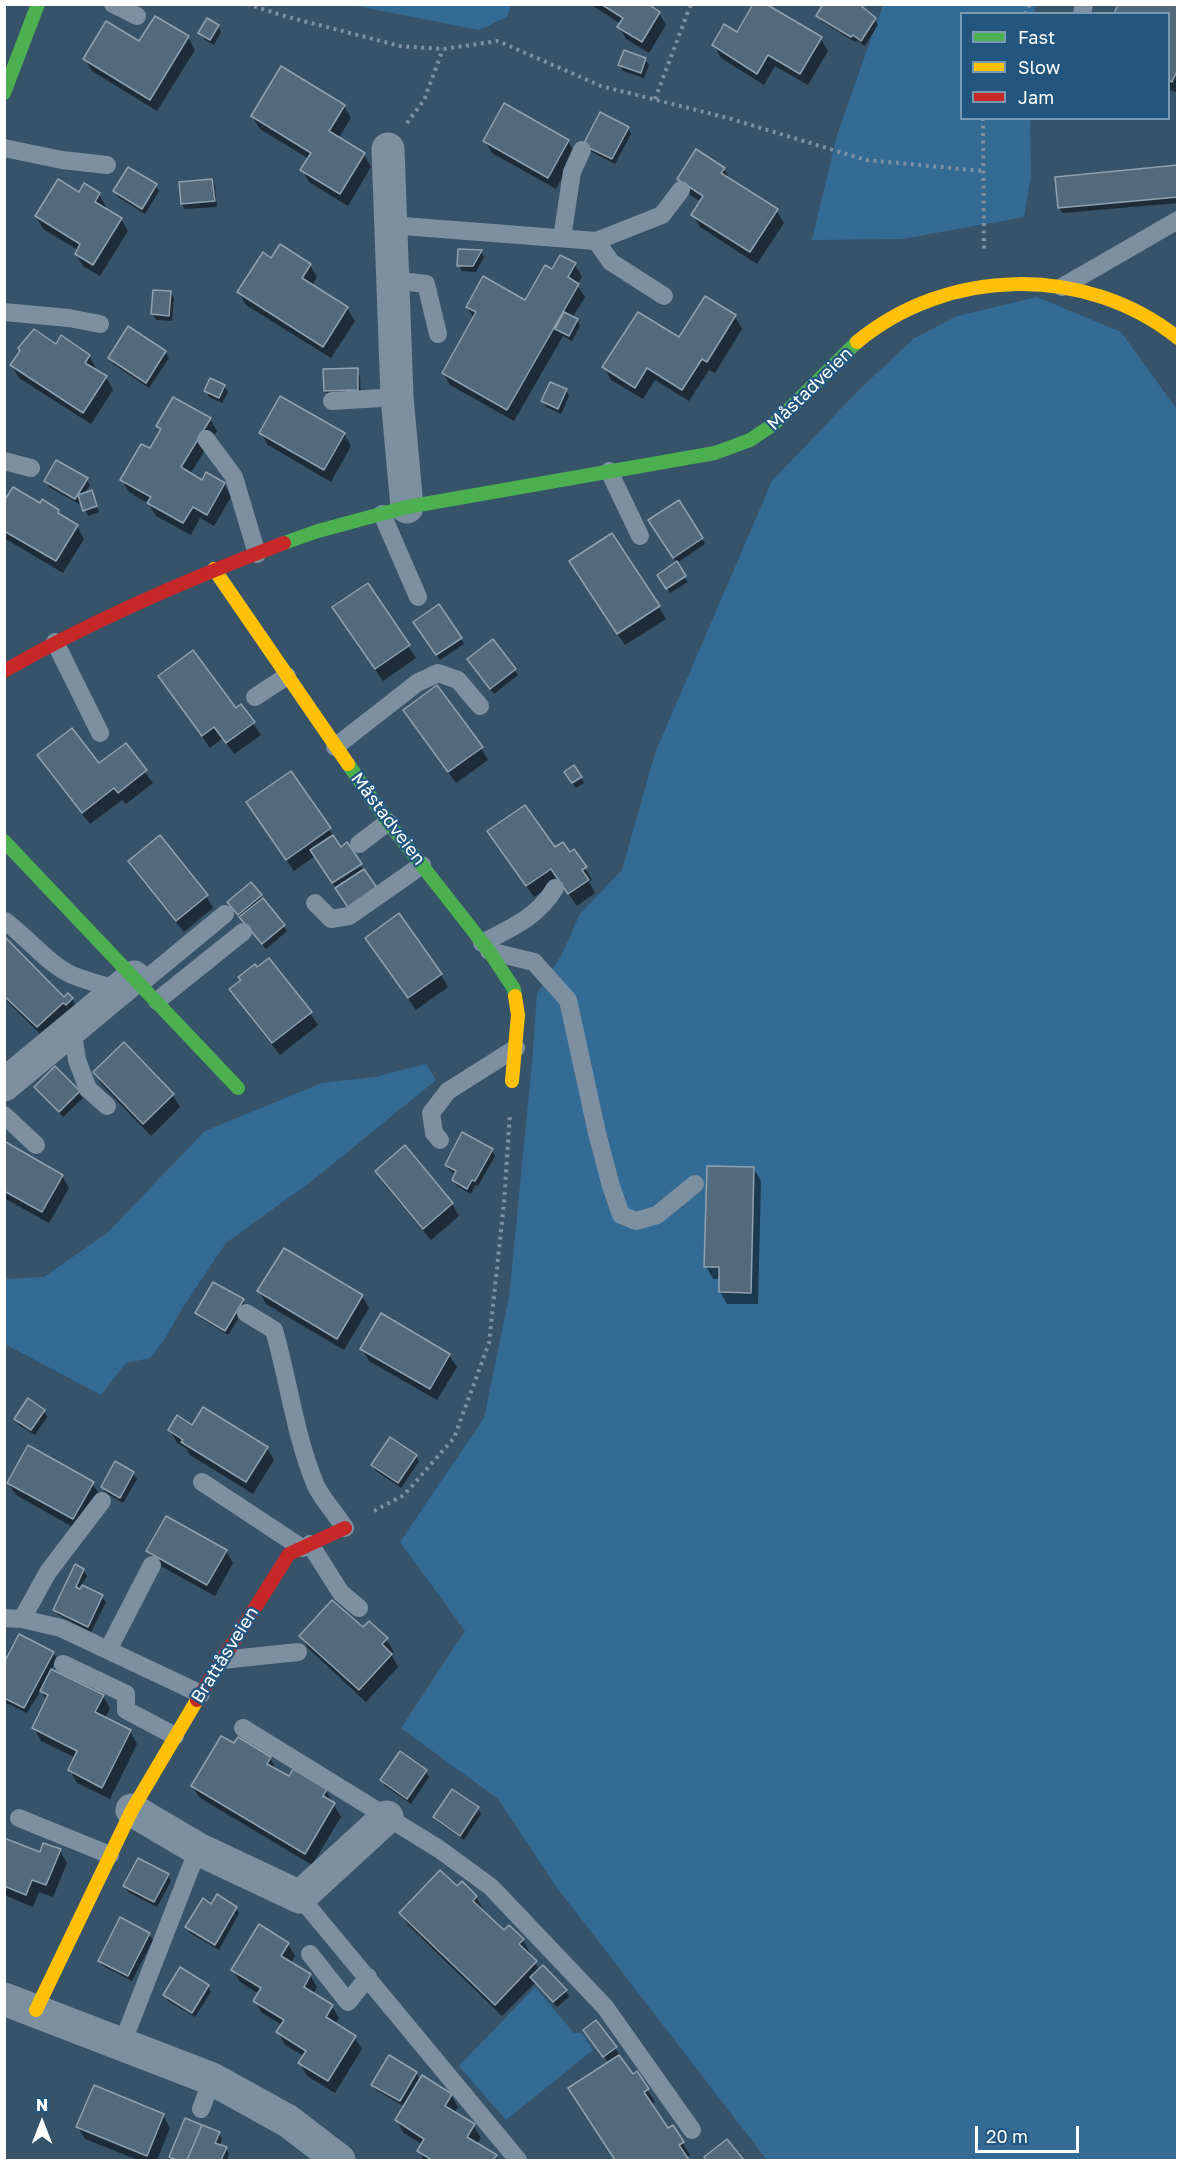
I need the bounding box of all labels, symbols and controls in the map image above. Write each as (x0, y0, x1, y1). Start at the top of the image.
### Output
legend (960, 12, 1170, 120)
text: Fast (1018, 26, 1055, 48)
text: Slow (1018, 56, 1060, 78)
text: Jam (1018, 86, 1054, 108)
street label: Måstadveien (763, 343, 857, 435)
street label: Måstadveien (346, 769, 430, 869)
street label: Brattåsveien (187, 1603, 263, 1707)
north arrow (12, 2093, 72, 2153)
text: N (36, 2095, 48, 2115)
scale bar (978, 2114, 1082, 2152)
text: 20 m (986, 2125, 1028, 2147)

